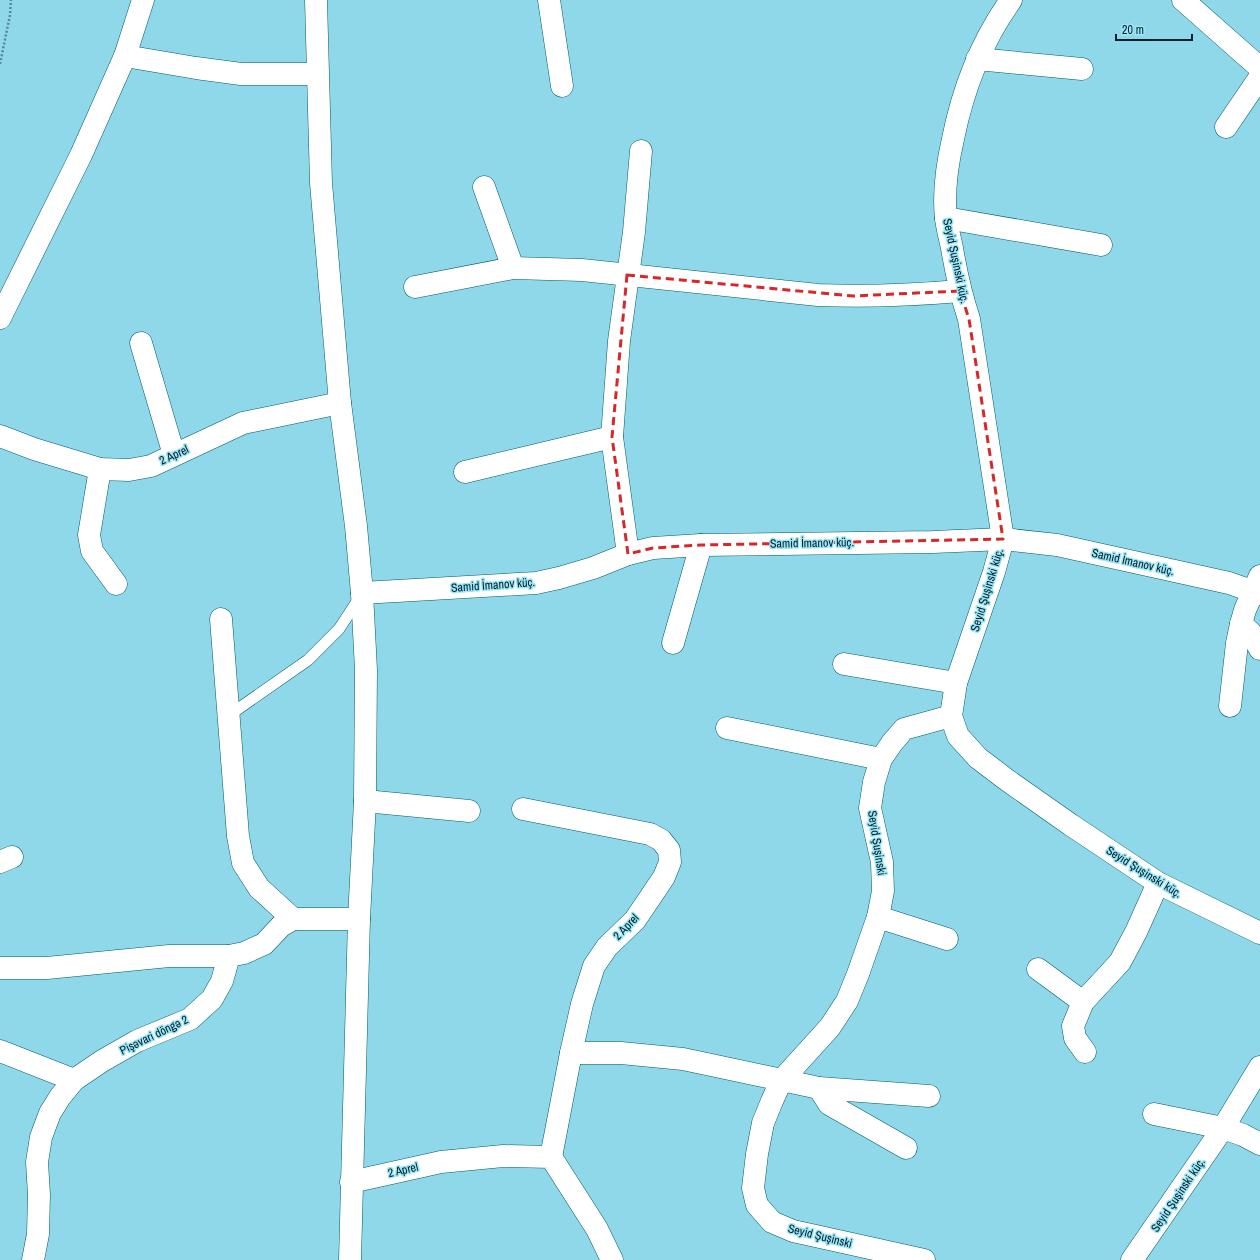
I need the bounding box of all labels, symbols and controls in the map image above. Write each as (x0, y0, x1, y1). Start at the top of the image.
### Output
scale bar (1116, 16, 1192, 42)
text: 20 m (1122, 22, 1144, 38)
street label: Seyid Şuşinski küç. (939, 217, 973, 305)
street label: 2 Aprel (157, 441, 191, 469)
street label: Samid İmanov küç. (770, 534, 854, 552)
street label: Samid İmanov küç. (1090, 545, 1176, 579)
street label: Seyid Şuşinski küç. (967, 546, 1007, 634)
street label: Samid İmanov küç. (450, 574, 536, 596)
street label: Seyid Şuşinski (864, 809, 890, 877)
street label: Seyid Şuşinski küç. (1103, 842, 1185, 902)
street label: 2 Aprel (610, 910, 642, 944)
street label: Pişəvari döngə 2 (117, 1012, 191, 1058)
street label: Seyid Şuşinski küç. (1147, 1155, 1209, 1235)
street label: 2 Aprel (386, 1159, 420, 1181)
street label: Seyid Şuşinski (786, 1220, 854, 1252)

